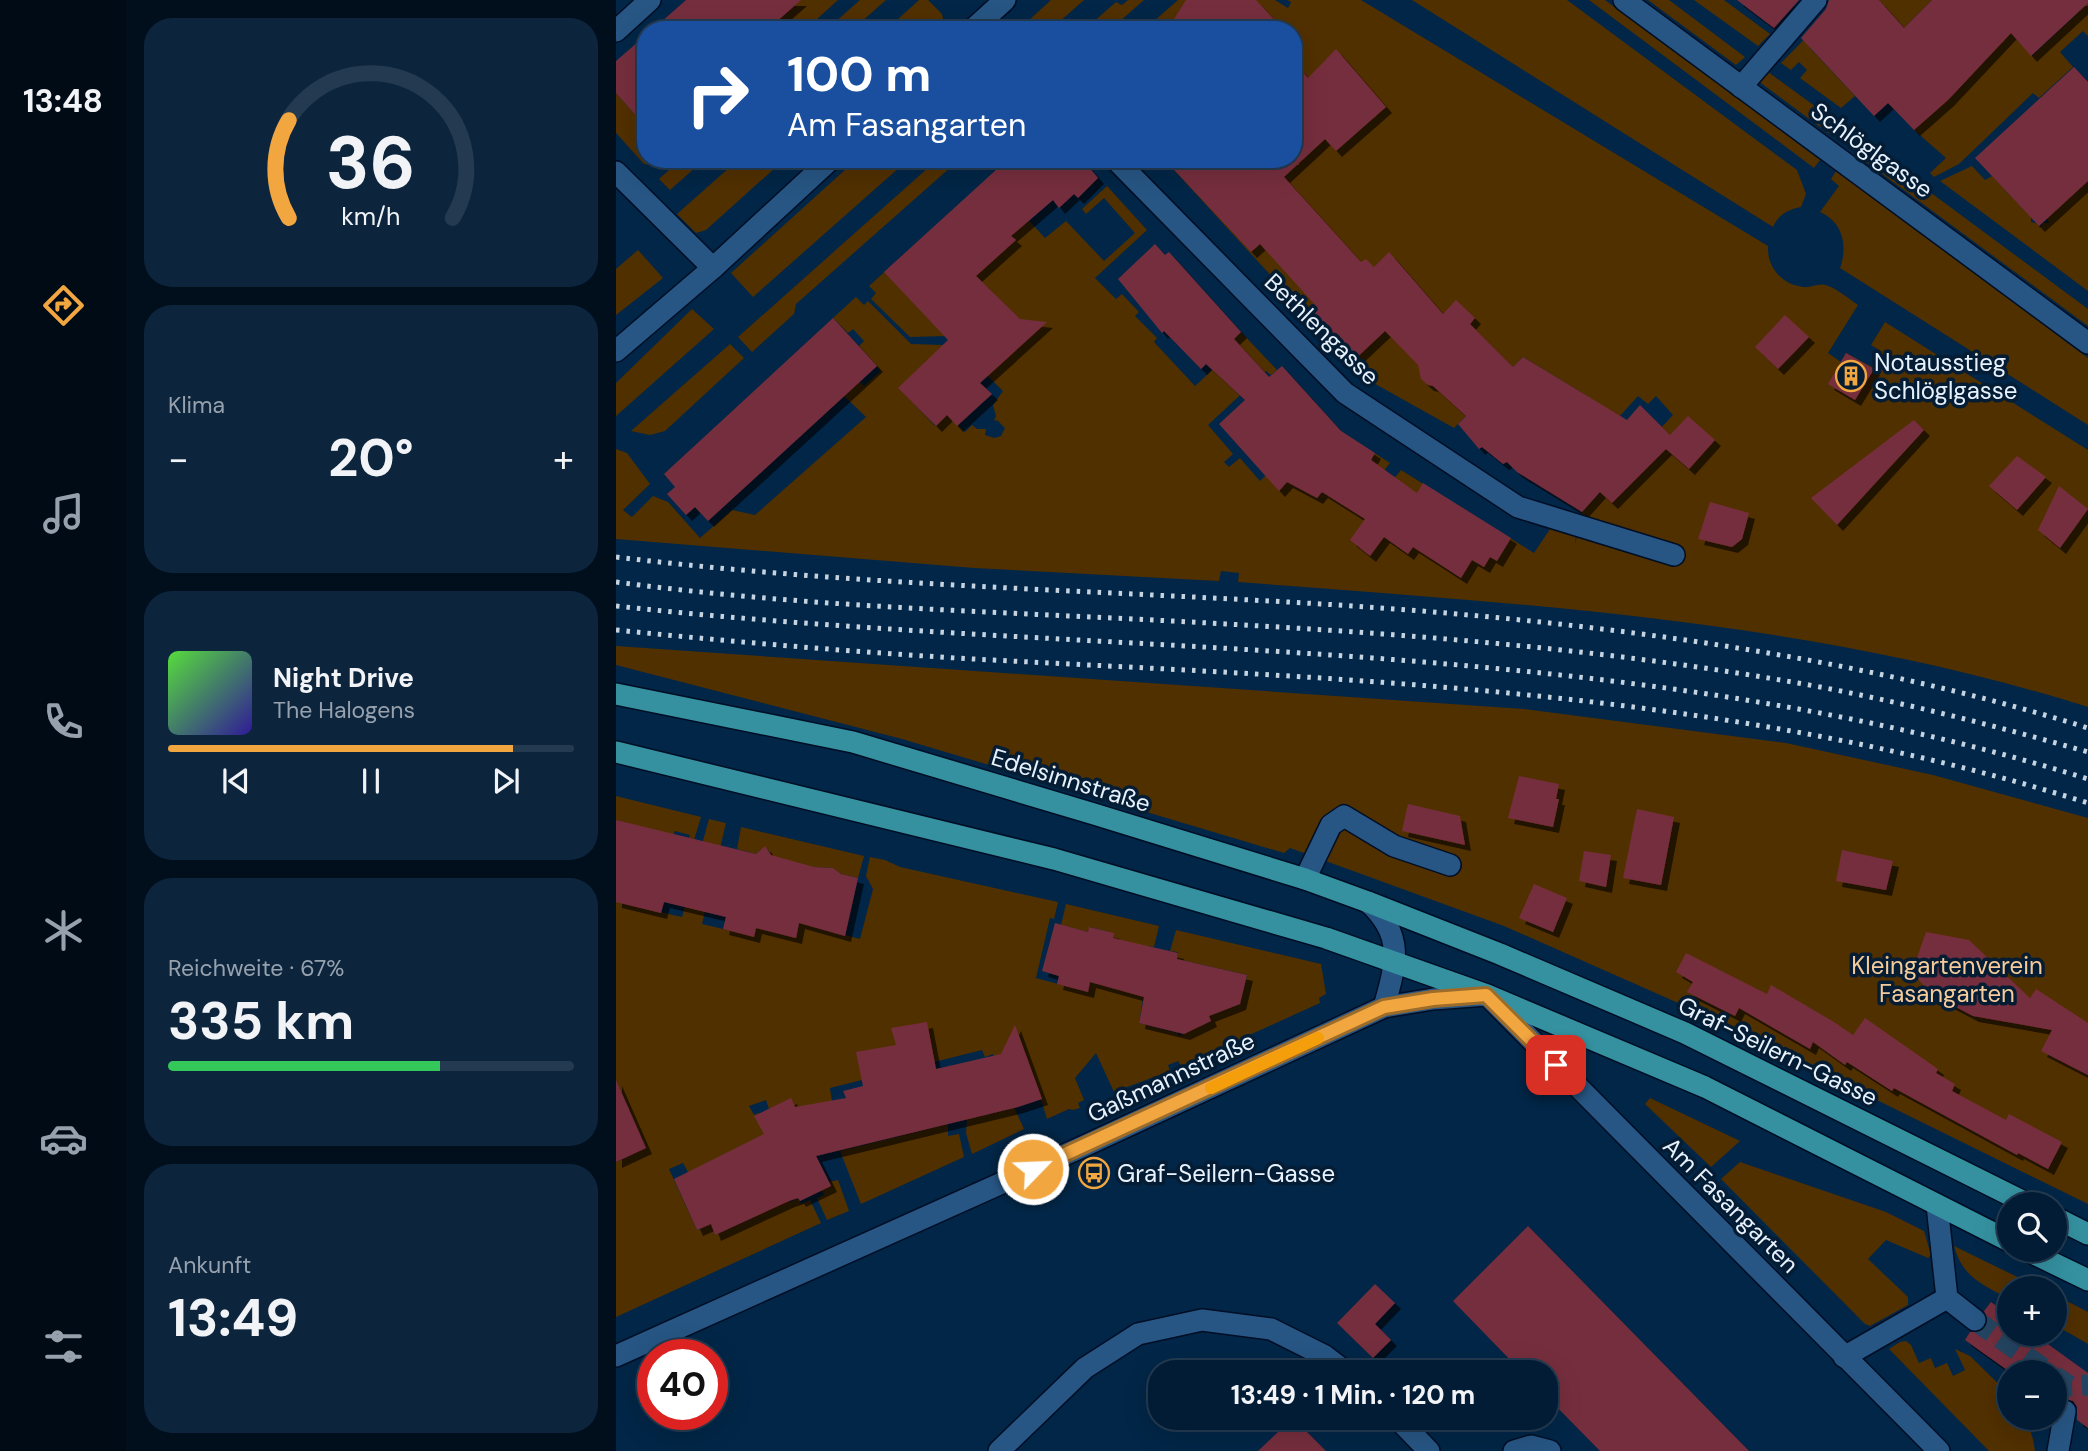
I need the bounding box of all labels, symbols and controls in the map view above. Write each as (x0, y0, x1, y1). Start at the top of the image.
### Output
text: 100 m (787, 42, 931, 106)
icon: right (672, 49, 763, 140)
text: 13:48 (23, 80, 103, 122)
street label: Schlöglgasse (1805, 95, 1939, 205)
text: Am Fasangarten (787, 104, 1026, 146)
text: 36 (326, 117, 416, 212)
text: km/h (341, 200, 401, 233)
street label: Bethlengasse (1258, 266, 1386, 392)
icon: directions (39, 281, 88, 330)
place label: Notausstieg Schlöglgasse (1874, 347, 2017, 406)
building icon: Notausstieg Schlöglgasse (1834, 359, 1868, 393)
text: Klima (168, 390, 225, 420)
text: 20° (328, 424, 414, 492)
text: − (168, 434, 189, 484)
text: + (553, 434, 574, 484)
icon: music (39, 489, 88, 538)
text: Night Drive (273, 661, 414, 695)
text: The Halogens (273, 695, 415, 725)
icon: phone (39, 697, 88, 746)
street label: Edelsinnstraße (988, 741, 1154, 819)
icon: previous (217, 762, 255, 800)
icon: pause (352, 762, 390, 800)
icon: next (487, 762, 525, 800)
icon: climate (39, 906, 88, 955)
park label: Kleingartenverein Fasangarten (1851, 950, 2043, 1009)
text: Reichweite · 67% (168, 953, 344, 983)
text: 335 km (168, 987, 354, 1055)
street label: Graf-Seilern-Gasse (1673, 989, 1883, 1113)
street label: Gaßmannstraße (1082, 1025, 1260, 1129)
pin (1526, 1035, 1586, 1095)
icon: arrive (1537, 1046, 1575, 1084)
icon: car (39, 1114, 88, 1163)
street label: Am Fasangarten (1657, 1131, 1805, 1279)
position arrow (996, 1132, 1070, 1206)
bus stop icon: Graf-Seilern-Gasse (1077, 1156, 1111, 1190)
place label: Graf-Seilern-Gasse (1117, 1158, 1335, 1189)
map controls (1997, 1192, 2067, 1430)
button: search (1997, 1192, 2067, 1262)
text: Ankunft (168, 1250, 251, 1280)
button: + (1997, 1276, 2067, 1346)
text: 13:49 (168, 1284, 298, 1352)
icon: filters (39, 1322, 88, 1371)
speed limit sign: 40 (637, 1339, 728, 1430)
button: − (1997, 1360, 2067, 1430)
text: 13:49 · 1 Min. · 120 m (1231, 1378, 1475, 1412)

